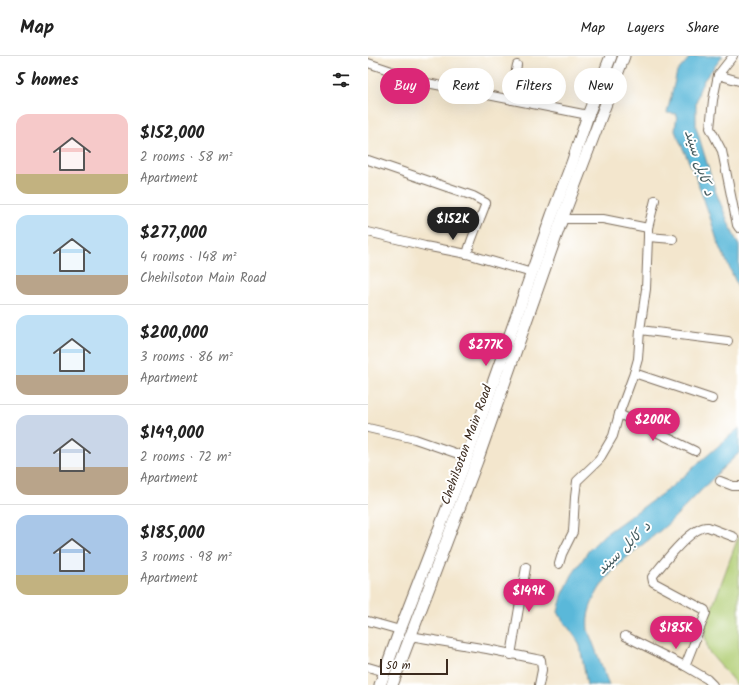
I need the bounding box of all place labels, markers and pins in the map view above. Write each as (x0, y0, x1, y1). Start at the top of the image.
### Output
pin: $152K (425, 207, 481, 241)
pin: $277K (458, 333, 514, 367)
pin: $200K (625, 408, 681, 442)
pin: $149K (501, 579, 557, 613)
pin: $185K (648, 616, 704, 650)

